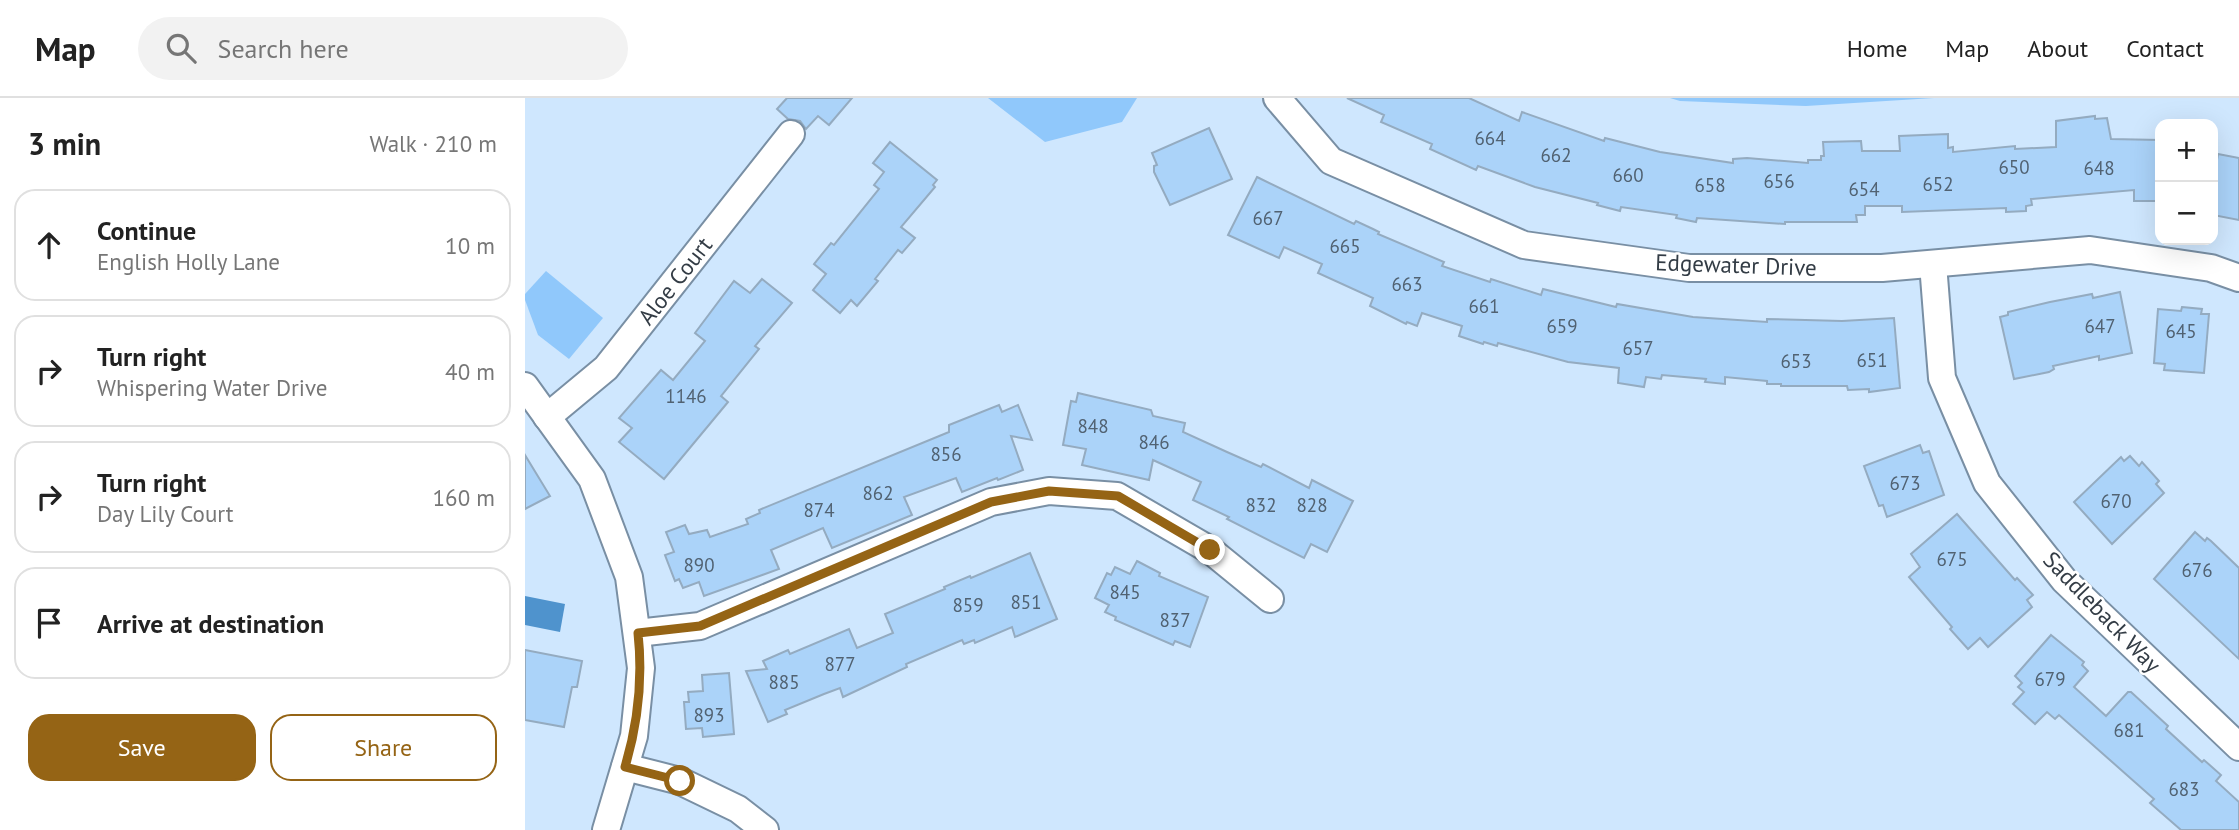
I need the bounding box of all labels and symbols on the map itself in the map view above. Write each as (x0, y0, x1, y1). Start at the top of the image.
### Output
house number: 664 (1474, 126, 1506, 150)
house number: 662 (1540, 143, 1572, 167)
house number: 650 (1998, 155, 2030, 179)
house number: 648 (2083, 156, 2115, 180)
house number: 660 (1612, 163, 1644, 187)
house number: 656 (1763, 169, 1795, 193)
house number: 652 (1922, 172, 1954, 196)
house number: 658 (1694, 173, 1726, 197)
house number: 654 (1848, 177, 1880, 201)
house number: 667 (1252, 206, 1284, 230)
street label: Aloe Court (631, 231, 718, 330)
house number: 665 (1329, 234, 1361, 258)
street label: Edgewater Drive (1655, 247, 1817, 282)
house number: 663 (1391, 272, 1423, 296)
house number: 661 (1468, 294, 1500, 318)
house number: 659 (1546, 314, 1578, 338)
house number: 647 (2084, 314, 2116, 338)
house number: 645 (2165, 319, 2197, 343)
house number: 657 (1622, 336, 1654, 360)
house number: 651 (1856, 348, 1888, 372)
house number: 653 (1780, 349, 1812, 373)
house number: 1146 (665, 384, 707, 408)
house number: 848 (1077, 414, 1109, 438)
house number: 846 (1138, 430, 1170, 454)
house number: 856 (930, 442, 962, 466)
house number: 673 (1889, 471, 1921, 495)
house number: 862 (862, 481, 894, 505)
house number: 670 (2100, 489, 2132, 513)
house number: 832 (1245, 493, 1277, 517)
house number: 828 (1296, 493, 1328, 517)
house number: 874 (803, 498, 835, 522)
route end (1194, 534, 1225, 565)
street label: Saddleback Way (2037, 545, 2168, 678)
house number: 675 (1936, 547, 1968, 571)
house number: 890 (683, 553, 715, 577)
house number: 676 (2181, 558, 2213, 582)
house number: 845 (1109, 580, 1141, 604)
house number: 851 (1010, 590, 1042, 614)
house number: 859 (952, 593, 984, 617)
house number: 837 (1159, 608, 1191, 632)
house number: 877 (824, 652, 856, 676)
house number: 679 (2034, 667, 2066, 691)
house number: 885 (768, 670, 800, 694)
house number: 893 (693, 703, 725, 727)
house number: 681 (2113, 718, 2145, 742)
route start (664, 765, 695, 796)
house number: 683 (2168, 777, 2200, 801)

